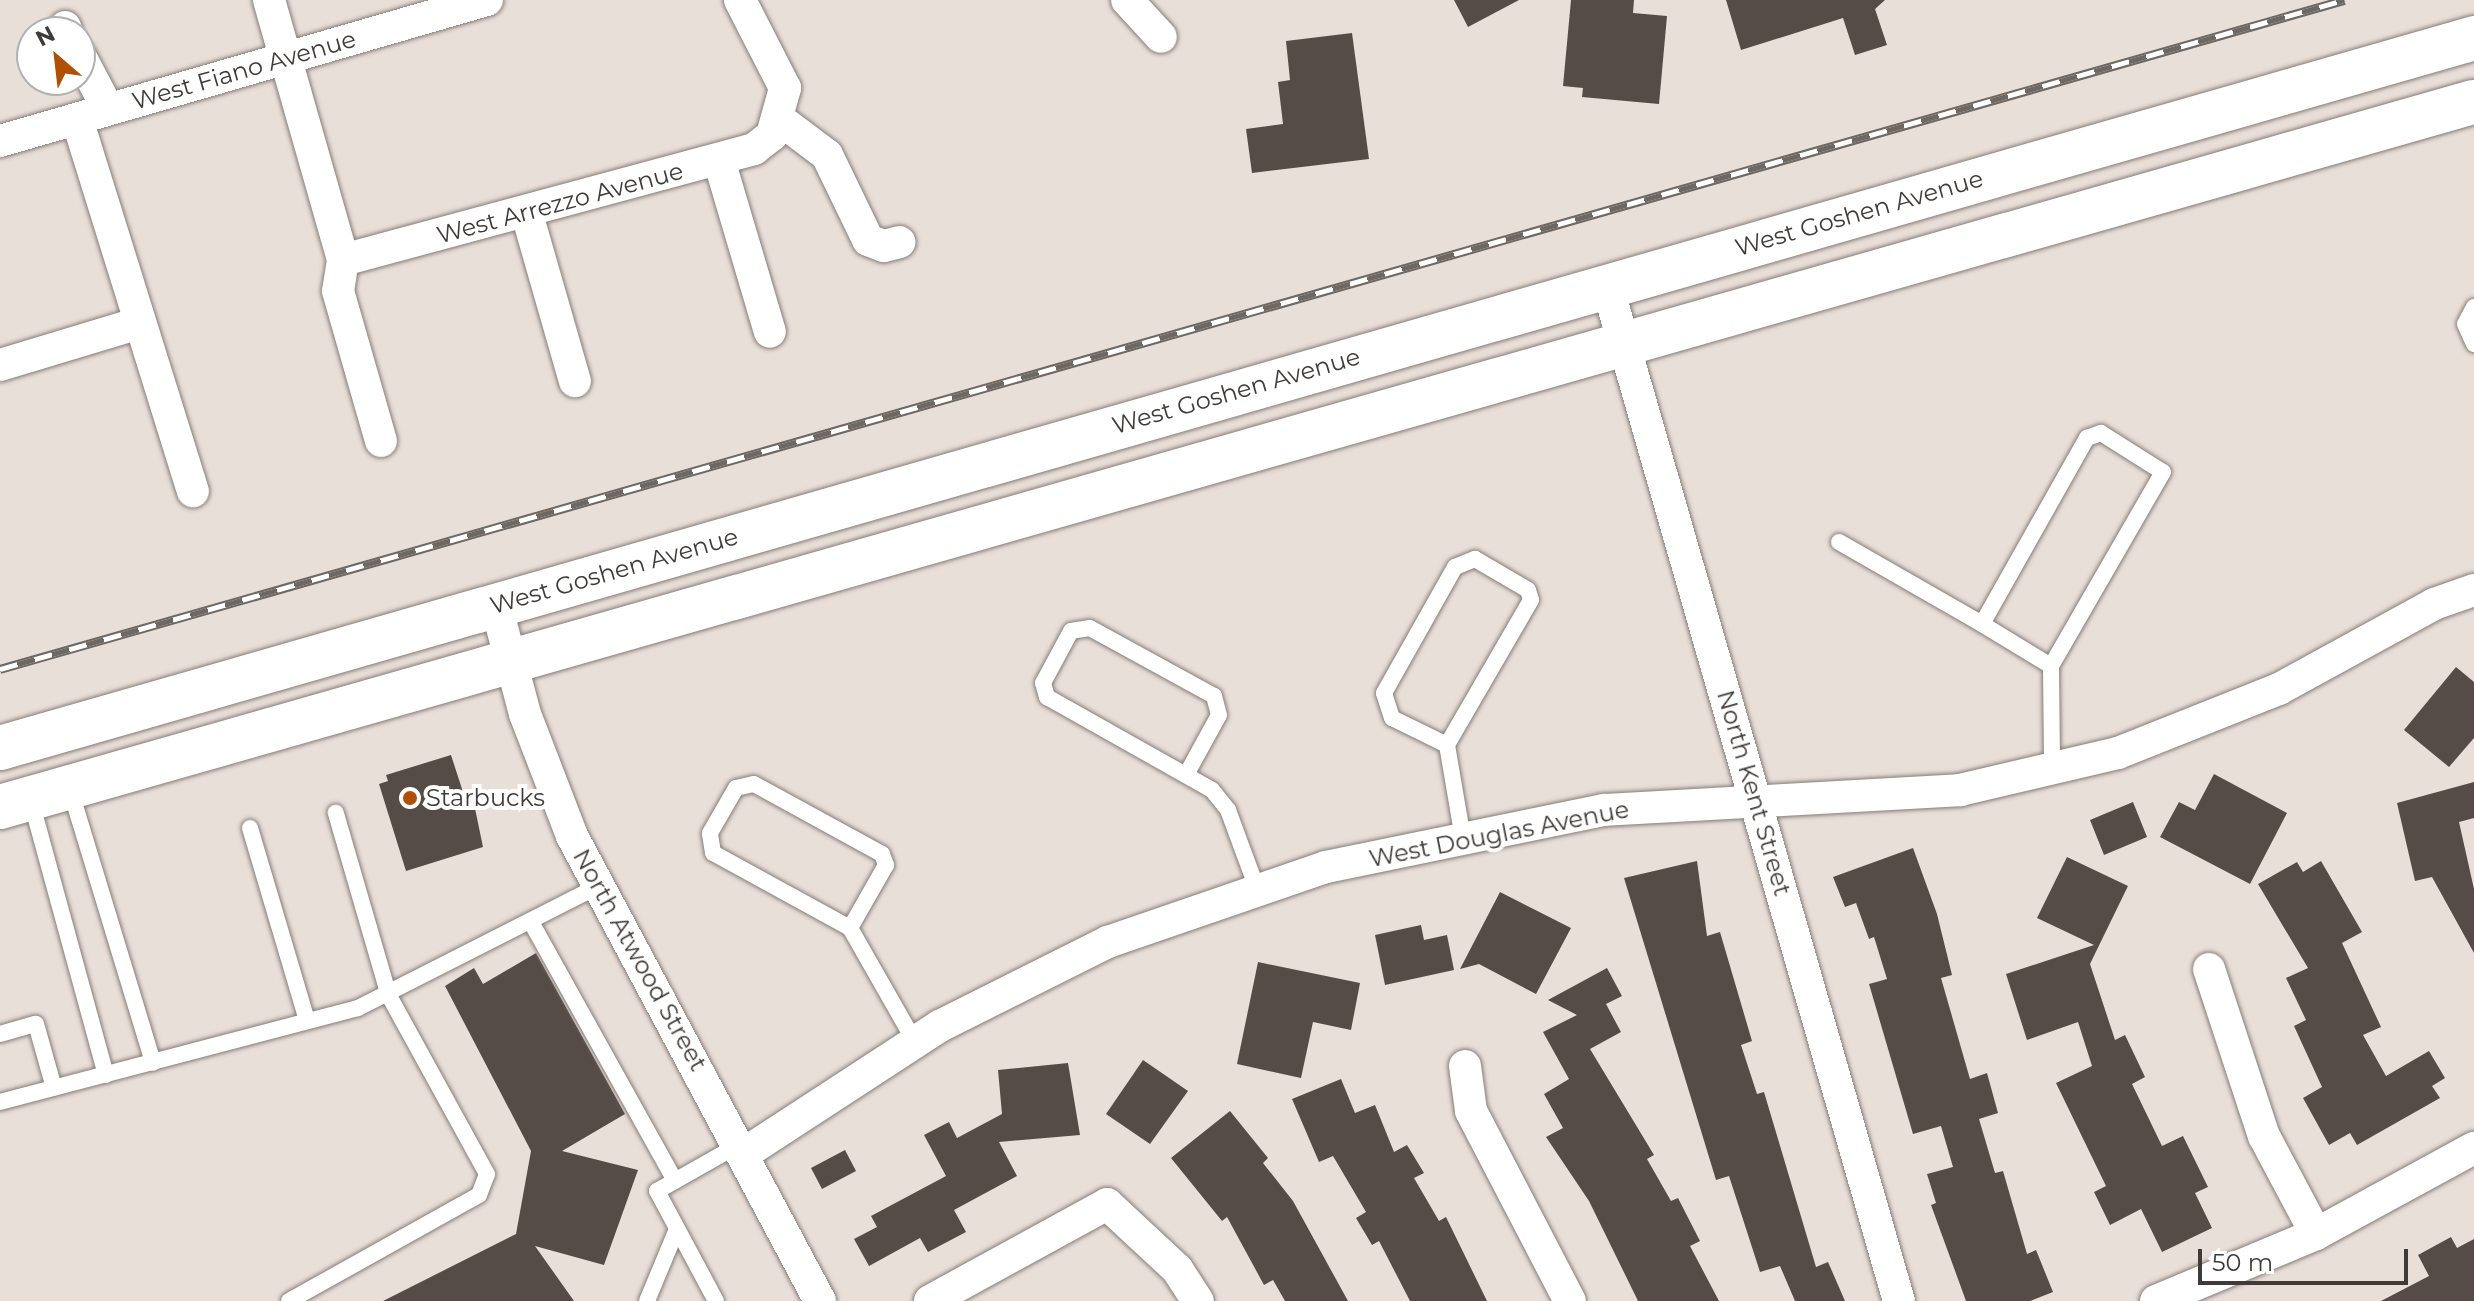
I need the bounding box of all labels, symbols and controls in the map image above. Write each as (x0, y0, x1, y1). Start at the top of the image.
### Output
north arrow (16, 16, 96, 96)
text: N (31, 20, 60, 52)
street label: West Fiano Avenue (129, 24, 359, 116)
street label: West Arrezzo Avenue (434, 156, 686, 250)
street label: West Goshen Avenue (1732, 164, 1986, 262)
street label: West Goshen Avenue (1109, 342, 1363, 440)
street label: West Goshen Avenue (487, 522, 741, 620)
street label: North Kent Street (1711, 687, 1797, 899)
place label: Starbucks (426, 784, 545, 812)
marker: Starbucks (401, 789, 419, 807)
street label: West Douglas Avenue (1367, 795, 1631, 873)
street label: North Atwood Street (567, 844, 713, 1076)
scale bar (2202, 1233, 2412, 1283)
text: 50 m (2212, 1248, 2273, 1277)

